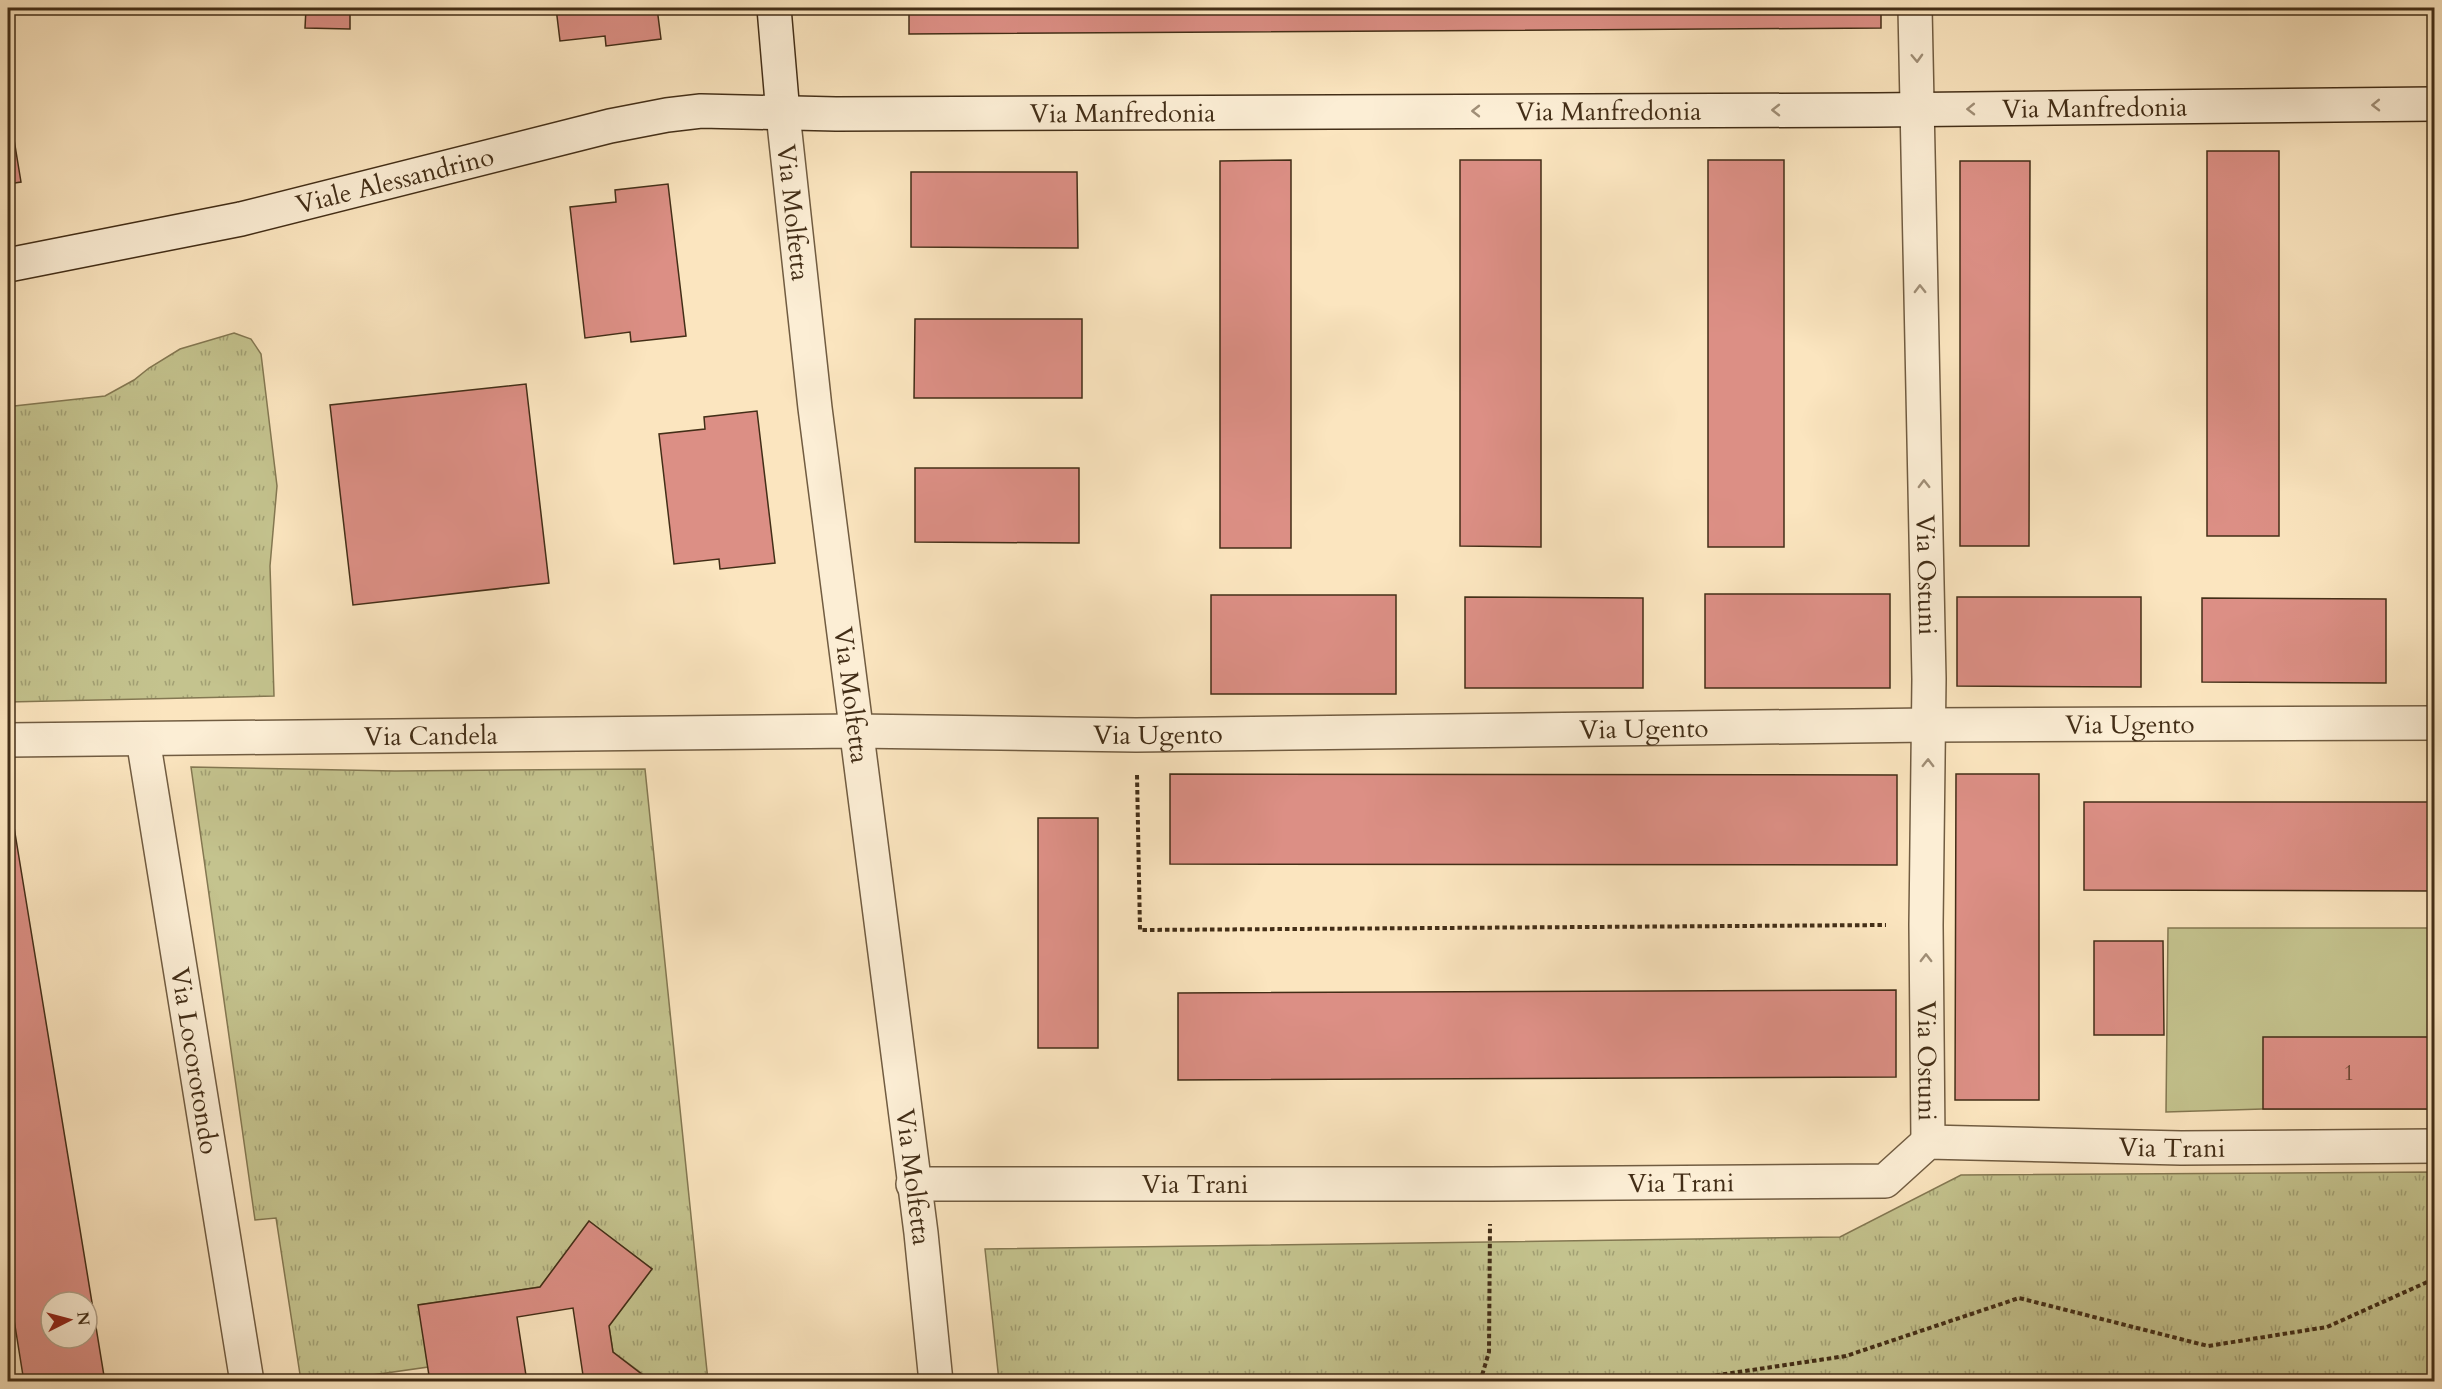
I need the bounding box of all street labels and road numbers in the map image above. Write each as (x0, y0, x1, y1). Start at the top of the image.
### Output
street label: Via Manfredonia (2002, 89, 2188, 126)
street label: Via Manfredonia (1516, 93, 1702, 129)
street label: Via Manfredonia (1030, 95, 1216, 131)
street label: Viale Alessandrino (292, 138, 497, 222)
street label: Via Molfetta (769, 142, 819, 283)
street label: Via Ostuni (1908, 514, 1946, 635)
street label: Via Molfetta (826, 625, 878, 765)
street label: Via Ugento (2065, 706, 2195, 742)
street label: Via Ugento (1579, 710, 1709, 747)
street label: Via Ugento (1093, 716, 1223, 753)
street label: Via Candela (364, 717, 498, 754)
street label: Via Locorotondo (163, 965, 227, 1157)
street label: Via Ostuni (1909, 1000, 1945, 1121)
street label: Via Molfetta (888, 1107, 940, 1247)
street label: Via Trani (2118, 1129, 2225, 1166)
street label: Via Trani (1628, 1165, 1734, 1200)
street label: Via Trani (1142, 1167, 1248, 1202)

